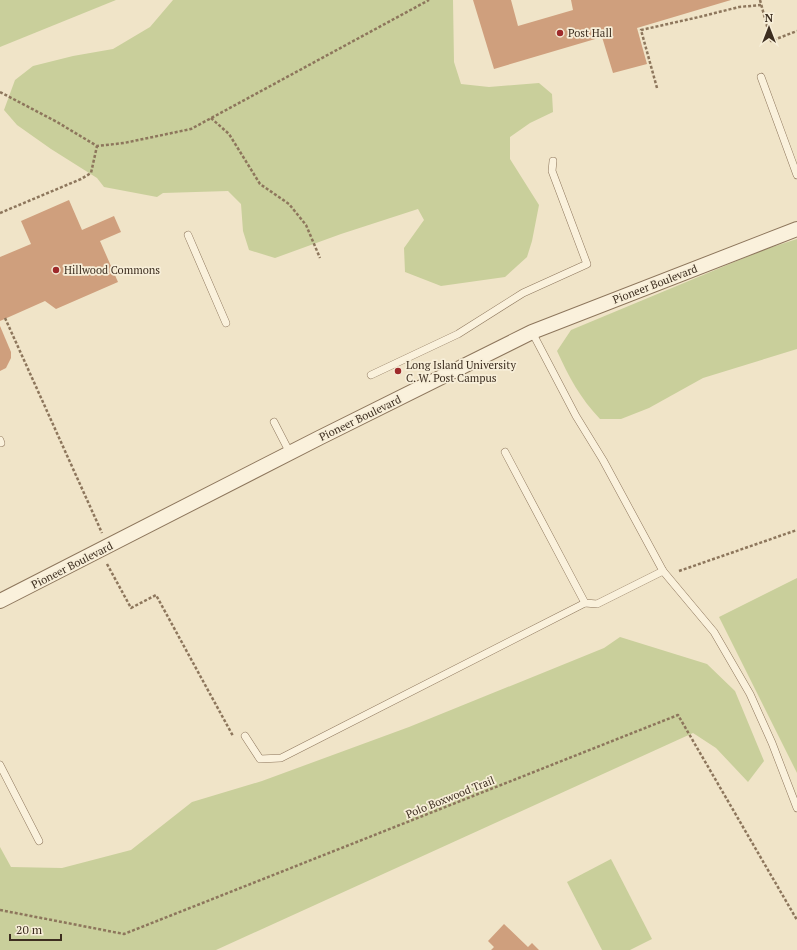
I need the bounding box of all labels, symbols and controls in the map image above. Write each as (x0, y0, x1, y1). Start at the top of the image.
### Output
north arrow (749, 8, 789, 48)
text: N (765, 11, 774, 25)
place label: Post Hall (568, 26, 612, 40)
marker: Post Hall (555, 28, 565, 38)
street label: Pioneer Boulevard (611, 261, 699, 307)
place label: Hillwood Commons (64, 263, 160, 277)
marker: Hillwood Commons (51, 265, 61, 275)
place label: Long Island University C. W. Post Campus (406, 358, 516, 385)
marker: Long Island University C. W. Post Campus (393, 366, 403, 376)
street label: Pioneer Boulevard (317, 392, 403, 444)
street label: Pioneer Boulevard (29, 538, 115, 592)
street label: Polo Boxwood Trail (404, 773, 496, 821)
scale bar (10, 916, 61, 942)
text: 20 m (16, 922, 43, 937)

